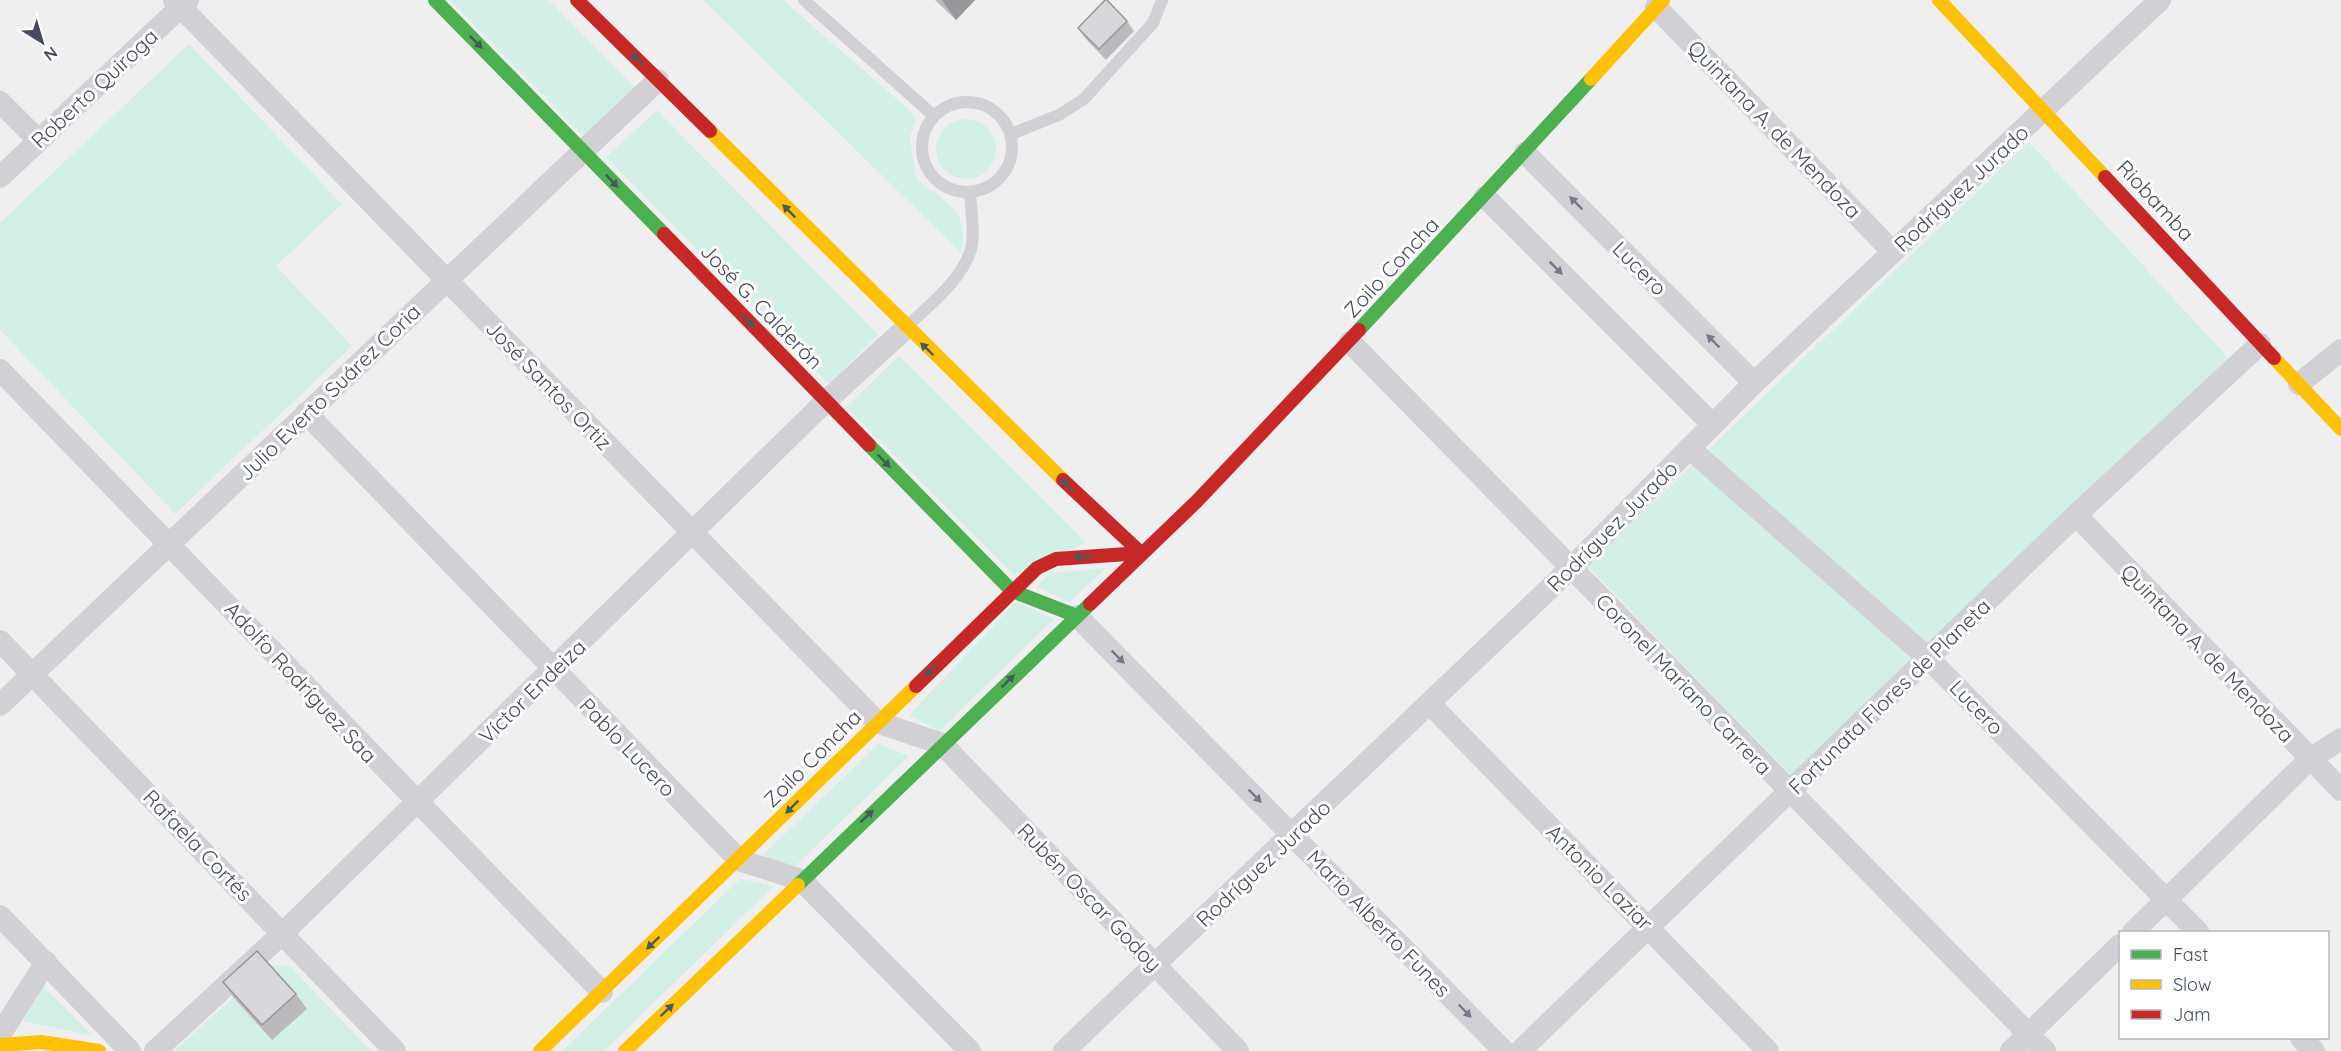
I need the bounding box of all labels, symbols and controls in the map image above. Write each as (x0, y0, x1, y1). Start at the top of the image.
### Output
north arrow (12, 12, 72, 72)
street label: Roberto Quiroga (25, 23, 163, 153)
one-way arrow (468, 34, 482, 48)
street label: Quintana A. de Mendoza (1683, 34, 1867, 224)
text: N (40, 42, 62, 66)
one-way arrow (630, 52, 644, 66)
street label: Rodríguez Jurado (1888, 119, 2034, 257)
street label: Riobamba (2112, 154, 2200, 246)
one-way arrow (605, 174, 619, 188)
one-way arrow (1569, 197, 1583, 211)
one-way arrow (783, 205, 797, 219)
street label: Zoilo Concha (1338, 211, 1444, 323)
street label: Lucero (1607, 235, 1673, 301)
street label: José G. Calderón (695, 238, 829, 374)
one-way arrow (1549, 261, 1564, 275)
street label: Julio Everto Suárez Coria (233, 298, 425, 486)
one-way arrow (740, 314, 754, 328)
street label: José Santos Ortiz (481, 315, 617, 455)
one-way arrow (1706, 334, 1720, 349)
one-way arrow (920, 342, 935, 356)
one-way arrow (876, 454, 890, 468)
street label: Rodríguez Jurado (1541, 455, 1683, 597)
one-way arrow (1060, 478, 1075, 492)
one-way arrow (1073, 552, 1092, 561)
street label: Quintana A. de Mendoza (2116, 558, 2300, 748)
street label: Coronel Mariano Carrera (1591, 588, 1777, 780)
street label: Fortunata Flores de Planeta (1783, 593, 1995, 799)
street label: Adolfo Rodríguez Saa (220, 596, 382, 768)
street label: Víctor Endeiza (473, 633, 591, 749)
one-way arrow (1110, 650, 1124, 664)
one-way arrow (923, 663, 938, 677)
street label: Lucero (1945, 674, 2009, 740)
one-way arrow (1000, 675, 1014, 689)
street label: Pablo Lucero (575, 692, 681, 802)
street label: Zoilo Concha (758, 704, 866, 812)
street label: Rafaela Cortés (138, 784, 258, 906)
one-way arrow (1248, 788, 1262, 802)
street label: Rodríguez Jurado (1190, 794, 1336, 932)
one-way arrow (786, 800, 800, 814)
one-way arrow (860, 810, 874, 824)
street label: Rubén Oscar Godoy (1012, 817, 1168, 977)
street label: Antonio Laziar (1541, 818, 1659, 936)
street label: Mario Alberto Funes (1302, 844, 1456, 1002)
legend (2119, 931, 2329, 1039)
one-way arrow (646, 936, 660, 950)
text: Fast (2173, 943, 2208, 966)
text: Slow (2173, 973, 2211, 996)
one-way arrow (1457, 1003, 1471, 1017)
text: Jam (2173, 1003, 2211, 1026)
one-way arrow (659, 1004, 673, 1018)

